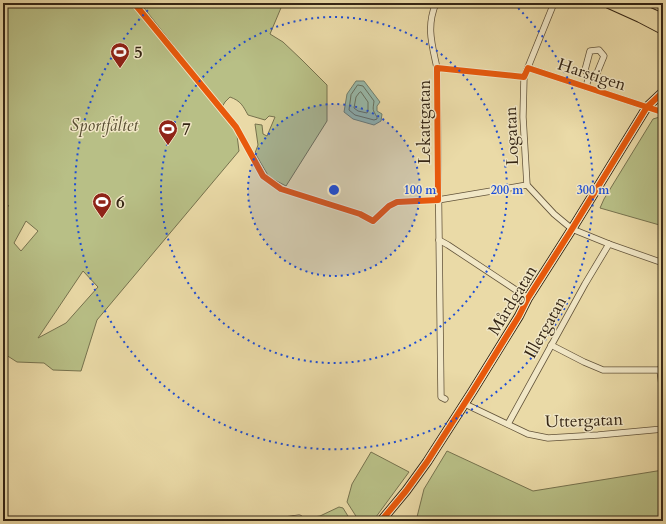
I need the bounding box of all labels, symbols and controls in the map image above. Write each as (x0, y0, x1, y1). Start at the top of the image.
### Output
sports icon: 5 (109, 41, 131, 69)
place label: 5 (134, 41, 143, 64)
street label: Harstigen (555, 53, 629, 96)
street label: Lekattgatan (413, 79, 436, 164)
street label: Logatan (499, 106, 524, 166)
park label: Sportfältet (70, 114, 139, 137)
sports icon: 7 (157, 118, 179, 146)
place label: 7 (182, 118, 191, 141)
text: 100 m (404, 182, 437, 198)
text: 200 m (491, 182, 524, 198)
text: 300 m (577, 182, 610, 198)
centre of rings (327, 183, 341, 197)
sports icon: 6 (91, 191, 113, 219)
place label: 6 (116, 191, 125, 214)
street label: Mårdgatan (483, 261, 543, 340)
street label: Illergatan (519, 292, 572, 362)
street label: Uttergatan (545, 408, 624, 433)

